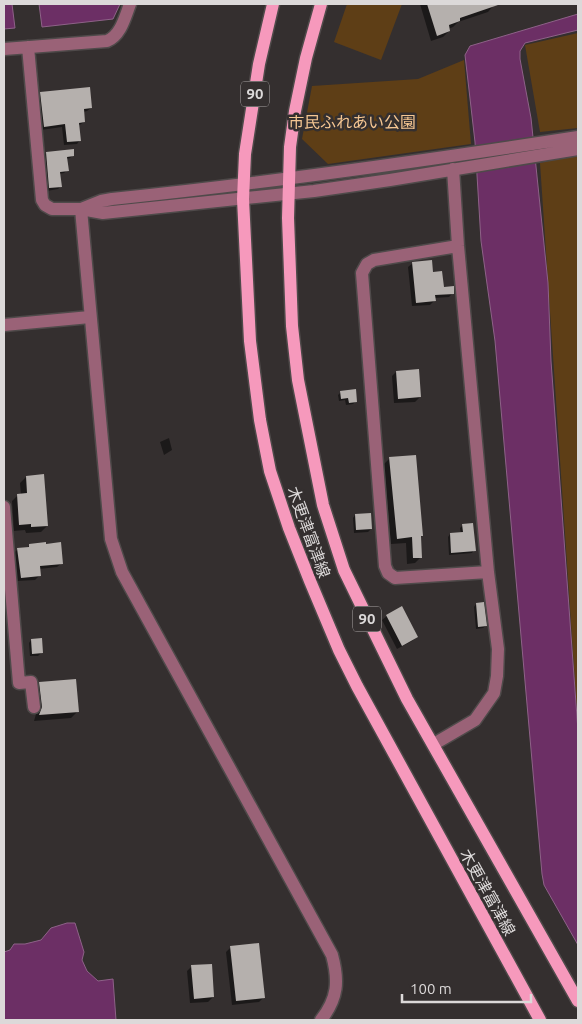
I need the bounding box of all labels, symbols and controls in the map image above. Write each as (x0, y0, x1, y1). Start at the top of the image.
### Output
road number: 90 (241, 82, 269, 106)
park label: 市民ふれあい公園 (288, 113, 416, 131)
street label: 木更津富津線 (284, 484, 334, 580)
road number: 90 (353, 606, 381, 632)
street label: 木更津富津線 (457, 846, 519, 938)
scale bar (402, 972, 531, 1004)
text: 100 m (410, 980, 452, 997)

